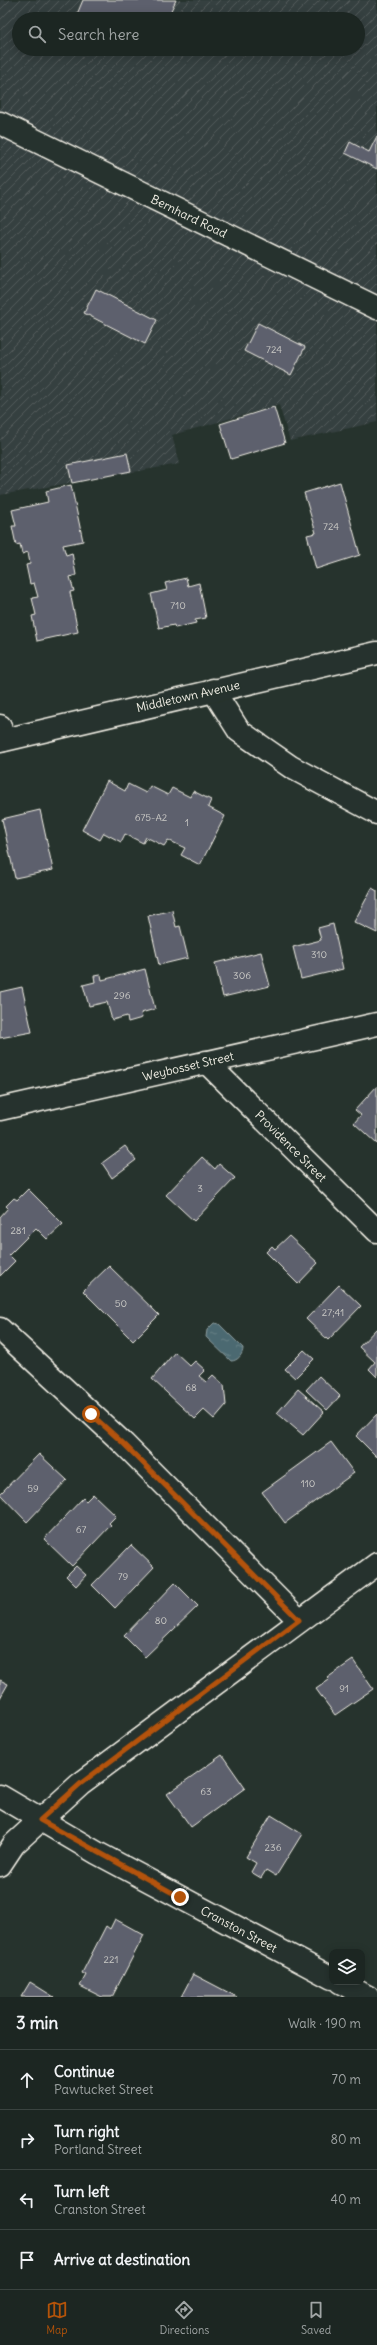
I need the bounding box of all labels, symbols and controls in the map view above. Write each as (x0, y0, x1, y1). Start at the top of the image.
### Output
search box (12, 12, 365, 56)
icon: search (26, 23, 48, 45)
text: Search here (58, 25, 139, 44)
street label: Bernhard Road (149, 191, 229, 241)
house number: 724 (266, 343, 282, 356)
house number: 724 (323, 520, 339, 533)
house number: 710 (170, 599, 186, 612)
street label: Middletown Avenue (135, 677, 241, 715)
house number: 675-A2 (135, 811, 168, 824)
house number: 1 (185, 816, 189, 829)
house number: 310 (311, 948, 327, 961)
house number: 306 (233, 969, 251, 982)
house number: 296 (114, 989, 131, 1002)
street label: Weybosset Street (141, 1048, 235, 1084)
street label: Providence Street (252, 1107, 330, 1185)
house number: 3 (197, 1182, 203, 1195)
house number: 281 (10, 1224, 26, 1237)
house number: 50 (115, 1297, 127, 1310)
house number: 27;41 (322, 1306, 344, 1319)
house number: 68 (185, 1381, 197, 1394)
route start (82, 1405, 100, 1423)
house number: 110 (301, 1477, 315, 1490)
house number: 59 (27, 1482, 39, 1495)
house number: 67 (76, 1523, 86, 1536)
house number: 79 (118, 1570, 129, 1583)
house number: 80 (155, 1614, 167, 1627)
house number: 91 (339, 1682, 349, 1695)
house number: 63 (200, 1785, 212, 1798)
house number: 236 (265, 1841, 282, 1854)
route end (171, 1888, 189, 1906)
street label: Cranston Street (198, 1903, 280, 1955)
map controls (329, 1949, 365, 1985)
button: layers (329, 1949, 365, 1985)
house number: 221 (104, 1953, 118, 1966)
text: 3 min (16, 2012, 58, 2034)
text: Walk · 190 m (288, 2015, 361, 2032)
text: Continue (54, 2062, 115, 2081)
icon: ahead (16, 2069, 38, 2091)
text: 70 m (332, 2071, 361, 2088)
text: Pawtucket Street (54, 2081, 153, 2098)
text: Turn right (54, 2122, 119, 2141)
icon: right (16, 2129, 38, 2151)
text: 80 m (330, 2131, 361, 2148)
text: Portland Street (54, 2141, 142, 2158)
text: Turn left (54, 2182, 109, 2201)
icon: left (16, 2189, 38, 2211)
text: 40 m (330, 2191, 361, 2208)
text: Cranston Street (54, 2201, 146, 2218)
icon: arrive (16, 2249, 38, 2271)
text: Arrive at destination (54, 2250, 190, 2269)
tab: Map (46, 2299, 68, 2337)
tab: Directions (160, 2299, 209, 2337)
tab: Saved (301, 2299, 331, 2337)

